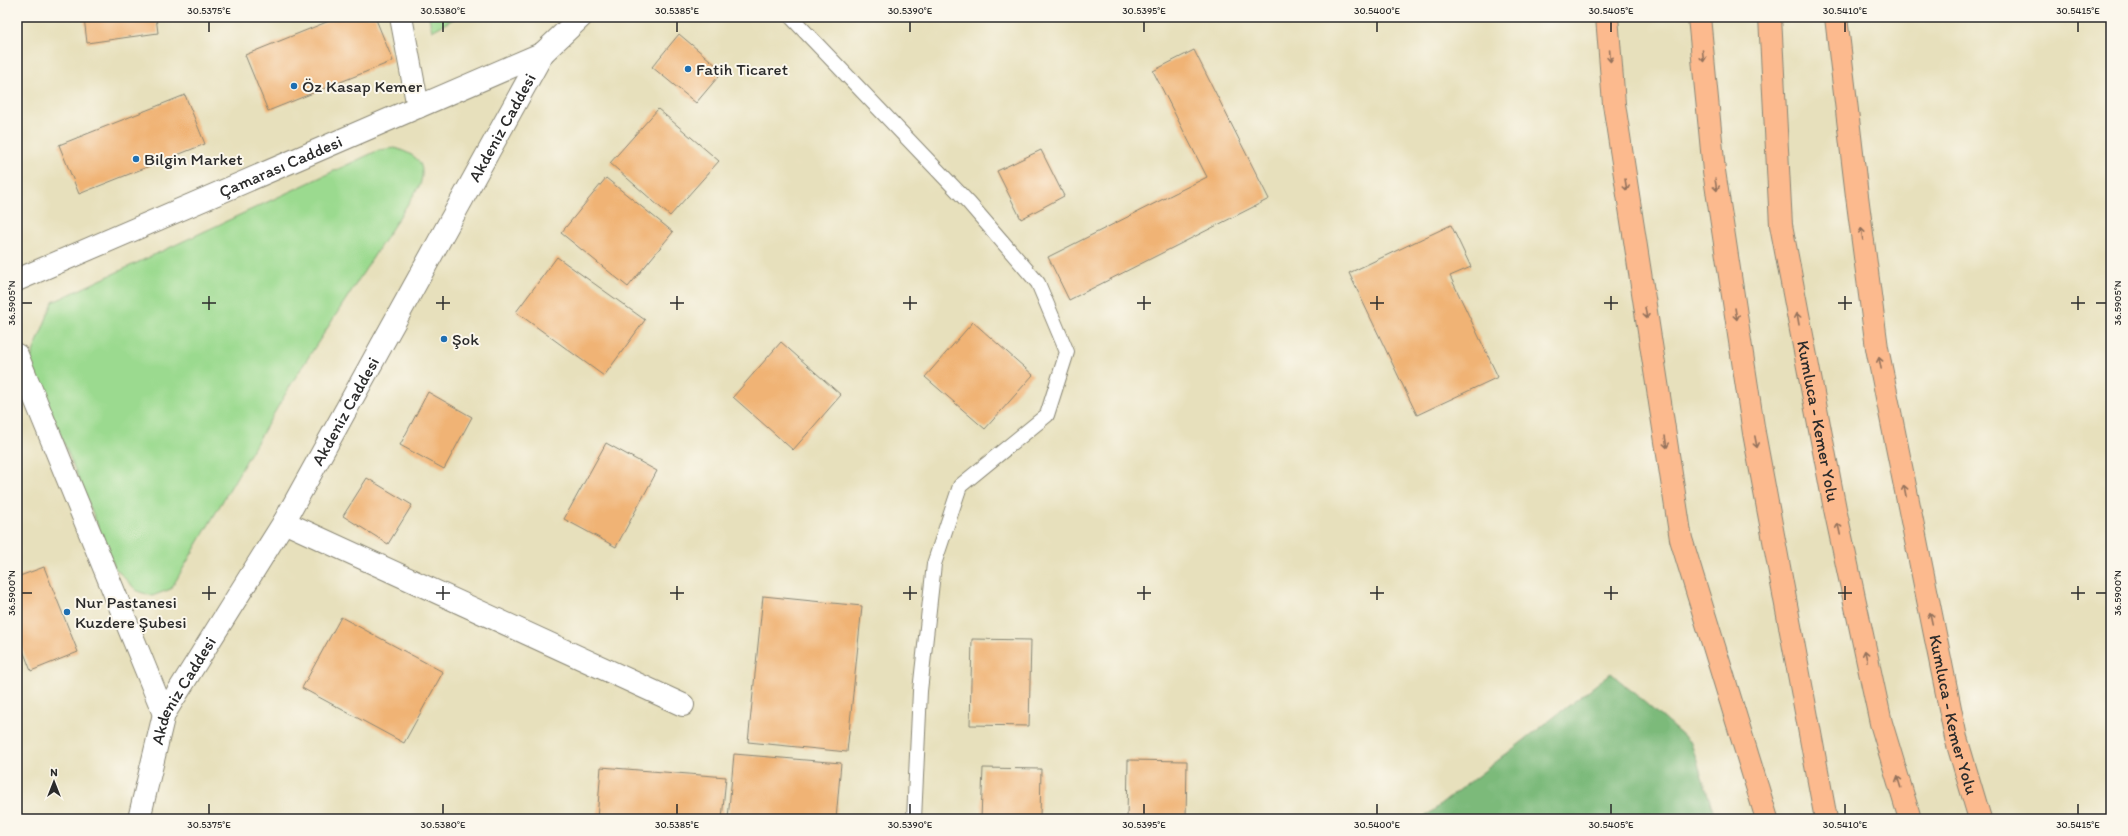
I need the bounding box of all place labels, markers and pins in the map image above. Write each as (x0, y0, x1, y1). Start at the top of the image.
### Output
place label: Fatih Ticaret (696, 59, 789, 79)
marker: Fatih Ticaret (683, 64, 693, 74)
place label: Öz Kasap Kemer (302, 76, 423, 96)
marker: Öz Kasap Kemer (289, 81, 299, 91)
place label: Bilgin Market (144, 149, 243, 169)
marker: Bilgin Market (131, 154, 141, 164)
place label: Şok (452, 329, 479, 349)
marker: Şok (439, 334, 449, 344)
place label: Nur Pastanesi Kuzdere Şubesi (75, 592, 187, 632)
marker: Nur Pastanesi Kuzdere Şubesi (62, 607, 72, 617)

